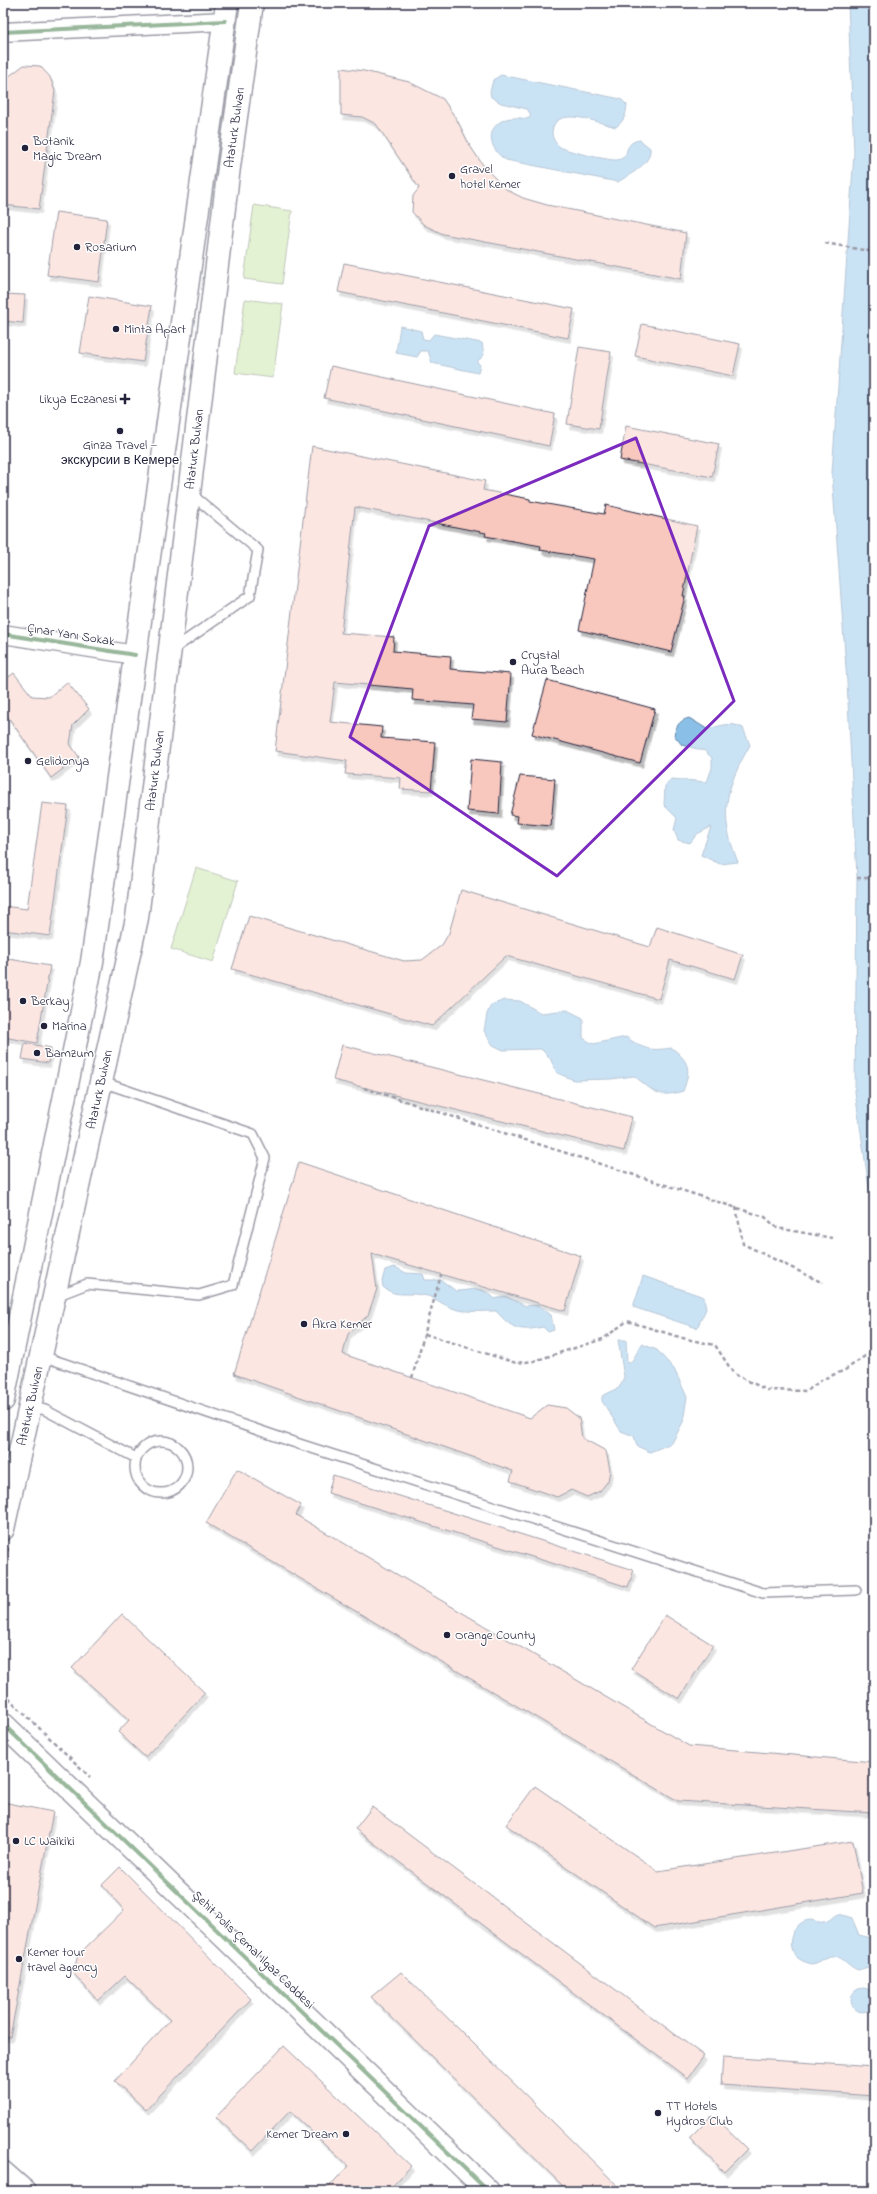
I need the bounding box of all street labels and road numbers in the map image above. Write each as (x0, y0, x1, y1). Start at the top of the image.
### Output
street label: Ataturk Bulvarı (220, 86, 250, 169)
street label: Ataturk Bulvarı (180, 408, 209, 490)
street label: Çınar Yanı Sokak (26, 619, 116, 651)
street label: Ataturk Bulvarı (141, 729, 169, 812)
street label: Ataturk Bulvarı (81, 1048, 117, 1131)
street label: Ataturk Bulvarı (12, 1364, 48, 1448)
street label: Şehit Polis Çemal Ilgaz Caddesi (187, 1886, 318, 2014)

